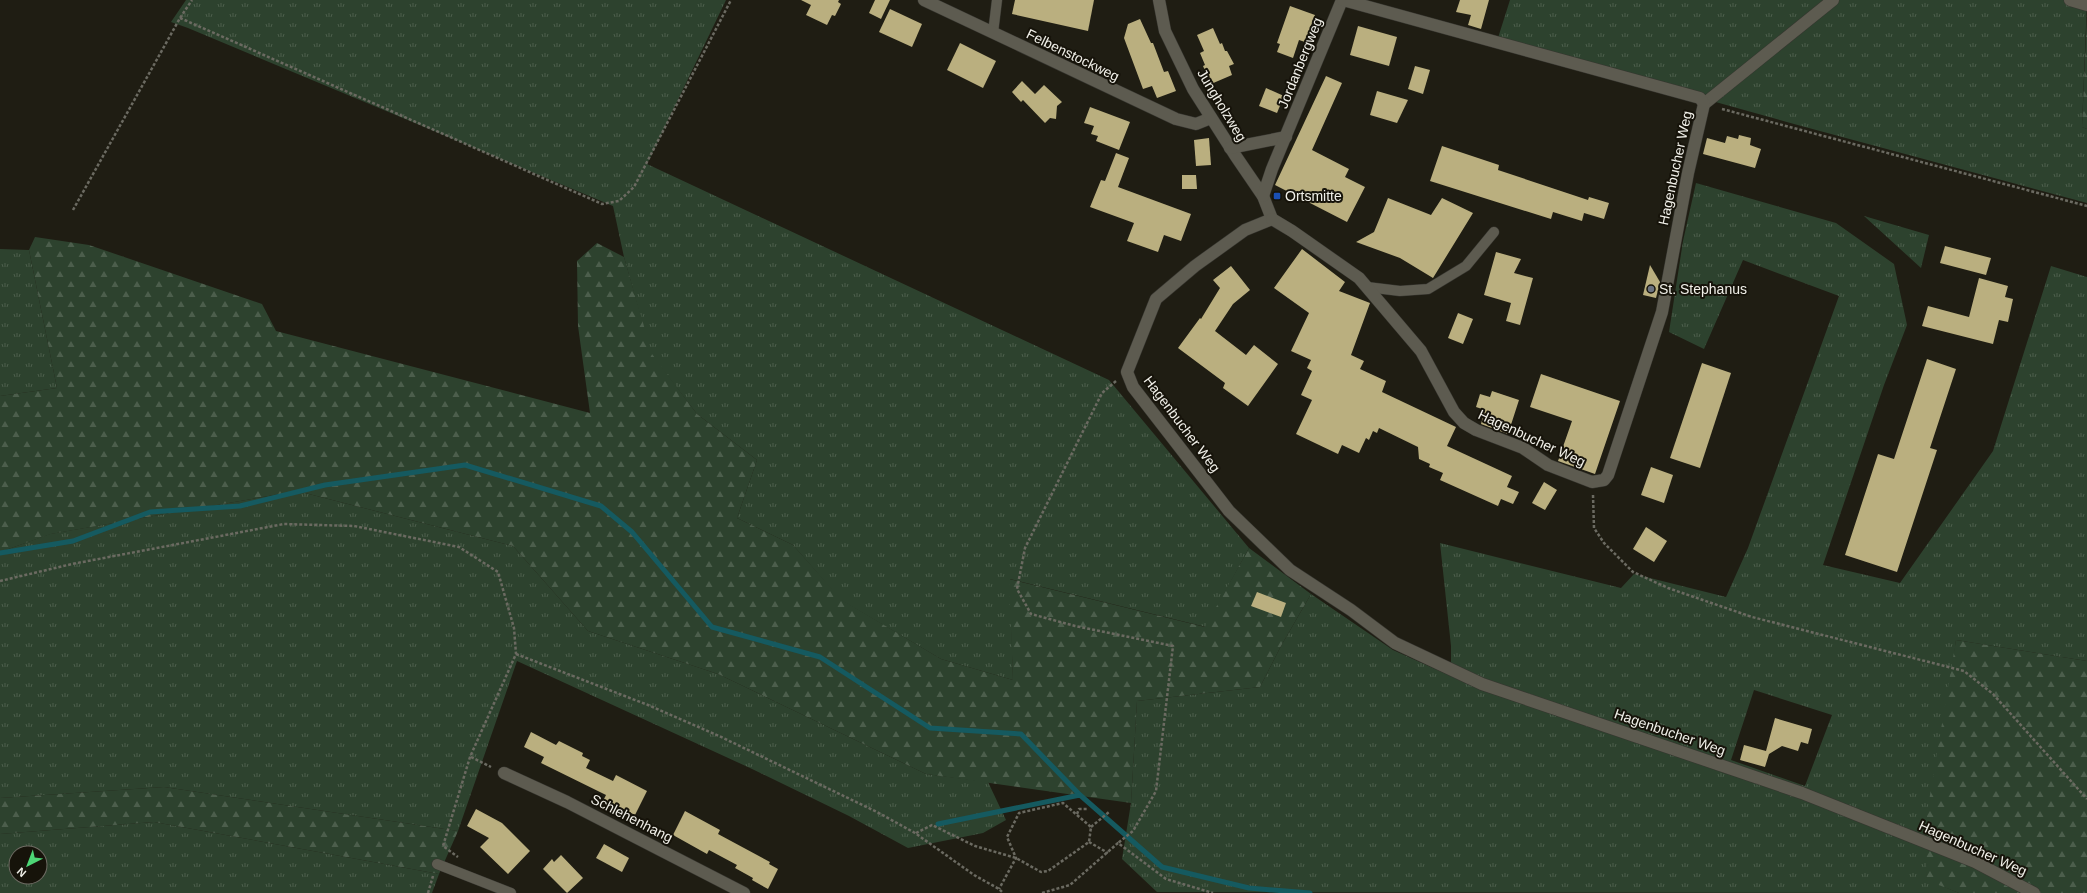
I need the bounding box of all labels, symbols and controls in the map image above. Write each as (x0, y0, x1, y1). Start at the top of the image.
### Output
street label: Jordanbergweg (1275, 15, 1325, 111)
street label: Felbenstockweg (1024, 26, 1122, 84)
street label: Jungholzweg (1194, 66, 1250, 144)
street label: Hagenbucher Weg (1655, 109, 1695, 227)
place label: Ortsmitte (1285, 188, 1342, 204)
marker: Ortsmitte (1272, 191, 1282, 201)
place label: St. Stephanus (1659, 281, 1747, 297)
marker: St. Stephanus (1646, 284, 1656, 294)
street label: Hagenbucher Weg (1141, 373, 1223, 475)
street label: Hagenbucher Weg (1476, 406, 1588, 470)
street label: Hagenbucher Weg (1612, 705, 1728, 759)
street label: Schlehenhang (588, 791, 676, 845)
street label: Hagenbucher Weg (1917, 817, 2029, 879)
north arrow (8, 845, 48, 885)
text: N (14, 865, 28, 880)

